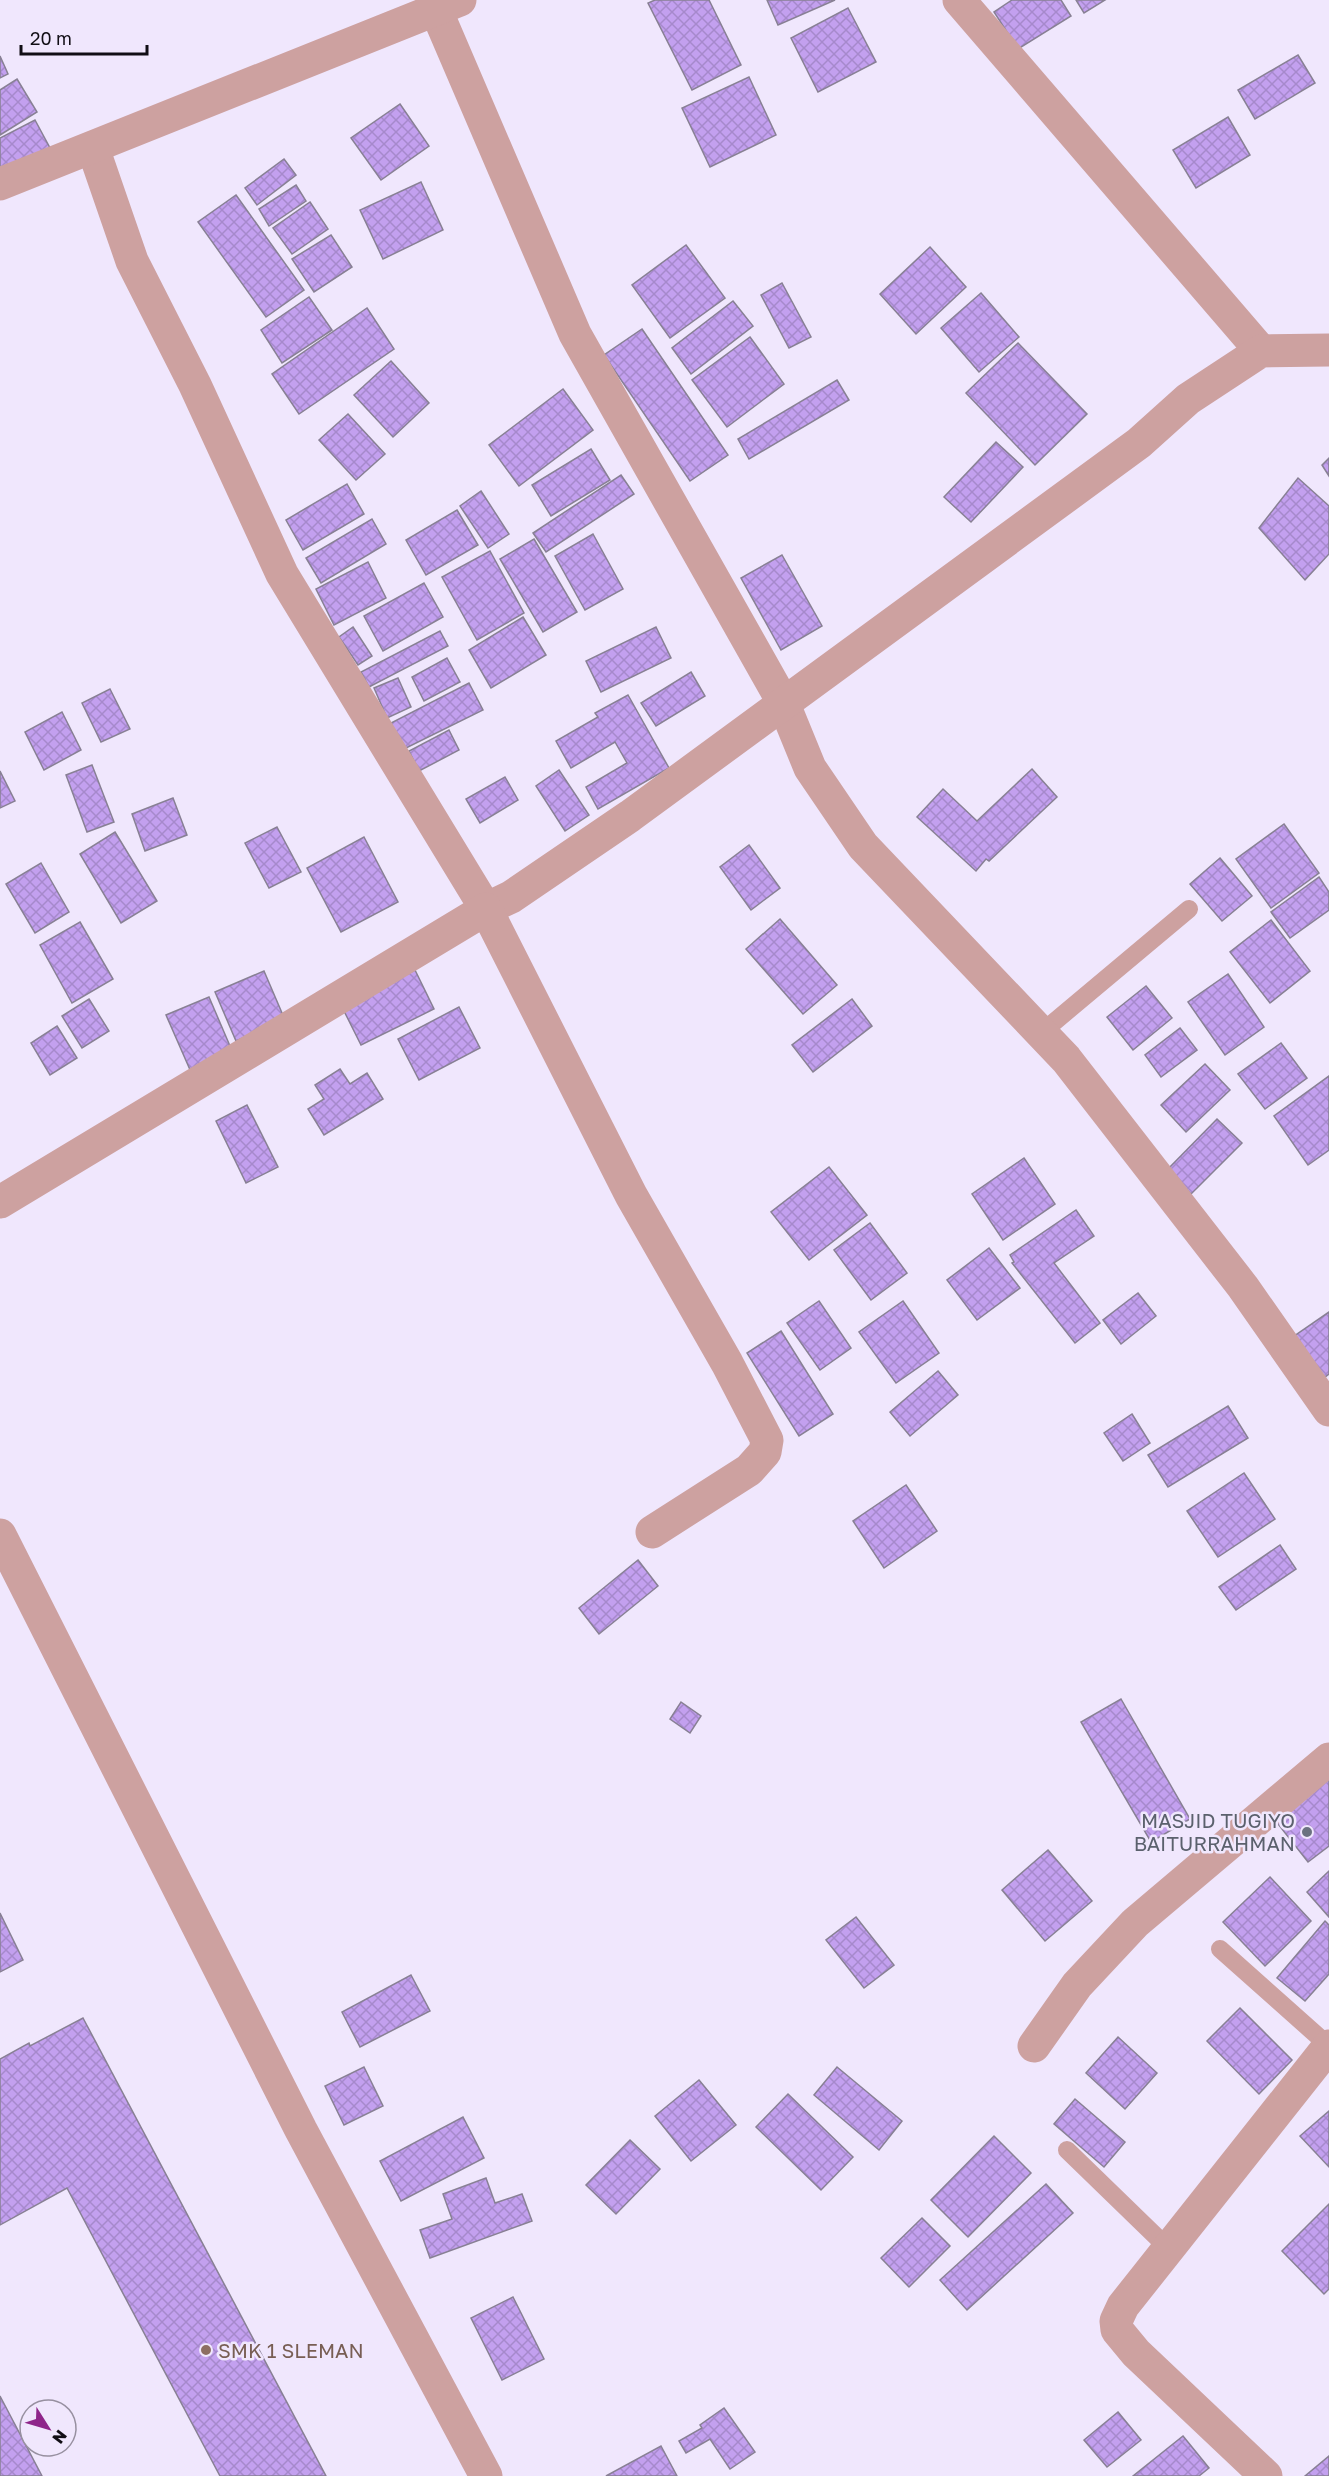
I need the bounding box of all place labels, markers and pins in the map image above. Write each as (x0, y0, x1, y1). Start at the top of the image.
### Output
place label: MASJID TUGIYO BAITURRAHMAN (1134, 1808, 1295, 1855)
marker: MASJID TUGIYO BAITURRAHMAN (1300, 1825, 1314, 1839)
place label: SMK 1 SLEMAN (218, 2338, 364, 2362)
marker: SMK 1 SLEMAN (199, 2343, 213, 2357)

